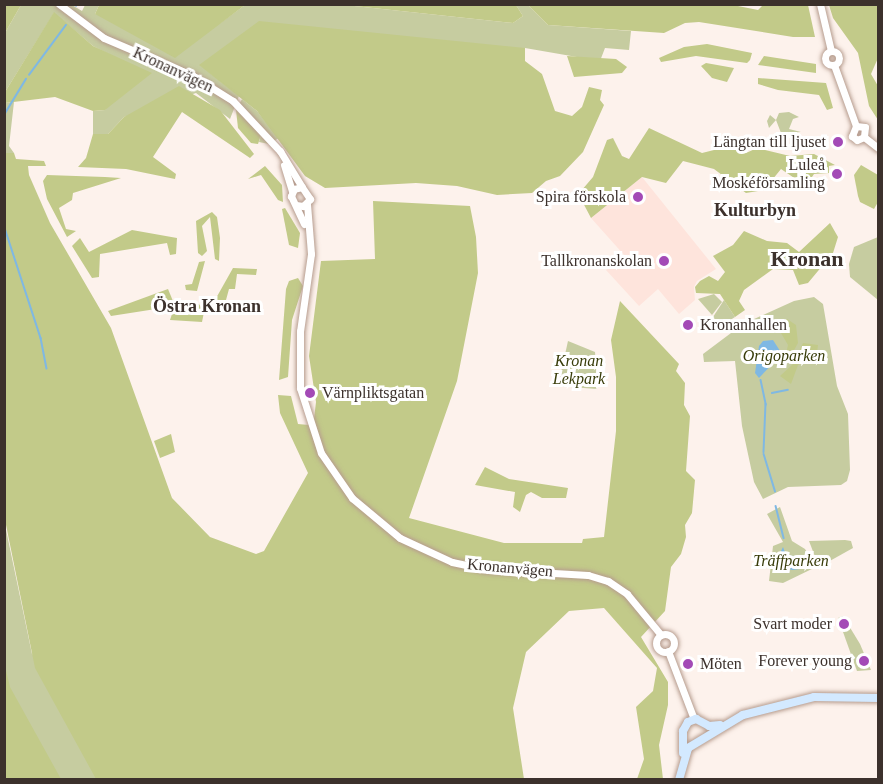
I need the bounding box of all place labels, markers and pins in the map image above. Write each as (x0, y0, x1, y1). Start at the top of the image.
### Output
place label: Längtan till ljuset (713, 132, 826, 152)
marker: Längtan till ljuset (831, 135, 845, 149)
place label: Luleå Moskéförsamling (712, 155, 825, 193)
marker: Luleå Moskéförsamling (830, 167, 844, 181)
place label: Spira förskola (536, 187, 626, 207)
marker: Spira förskola (631, 190, 645, 204)
place label: Tallkronanskolan (541, 251, 652, 271)
marker: Tallkronanskolan (657, 254, 671, 268)
place label: Kronanhallen (700, 315, 787, 335)
marker: Kronanhallen (681, 318, 695, 332)
place label: Värnpliktsgatan (322, 383, 424, 403)
marker: Värnpliktsgatan (303, 386, 317, 400)
place label: Svart moder (753, 614, 832, 634)
marker: Svart moder (837, 617, 851, 631)
place label: Forever young (758, 651, 852, 671)
place label: Möten (700, 654, 742, 674)
marker: Forever young (857, 654, 871, 668)
marker: Möten (681, 657, 695, 671)

